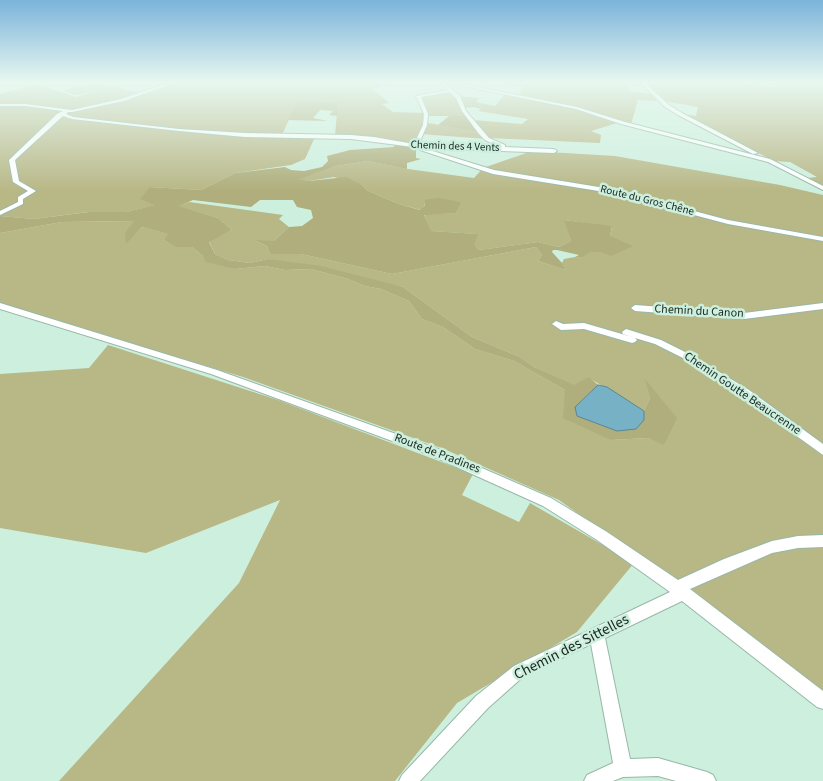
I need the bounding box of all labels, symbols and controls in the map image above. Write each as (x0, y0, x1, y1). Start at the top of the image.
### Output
street label: Chemin des 4 Vents (410, 139, 500, 155)
street label: Route du Gros Chêne (599, 183, 695, 219)
street label: Chemin du Canon (654, 302, 744, 322)
street label: Chemin Goutte Beaucrenne (681, 350, 803, 438)
street label: Route de Pradines (392, 431, 482, 477)
street label: Chemin des Sittelles (511, 611, 633, 685)

